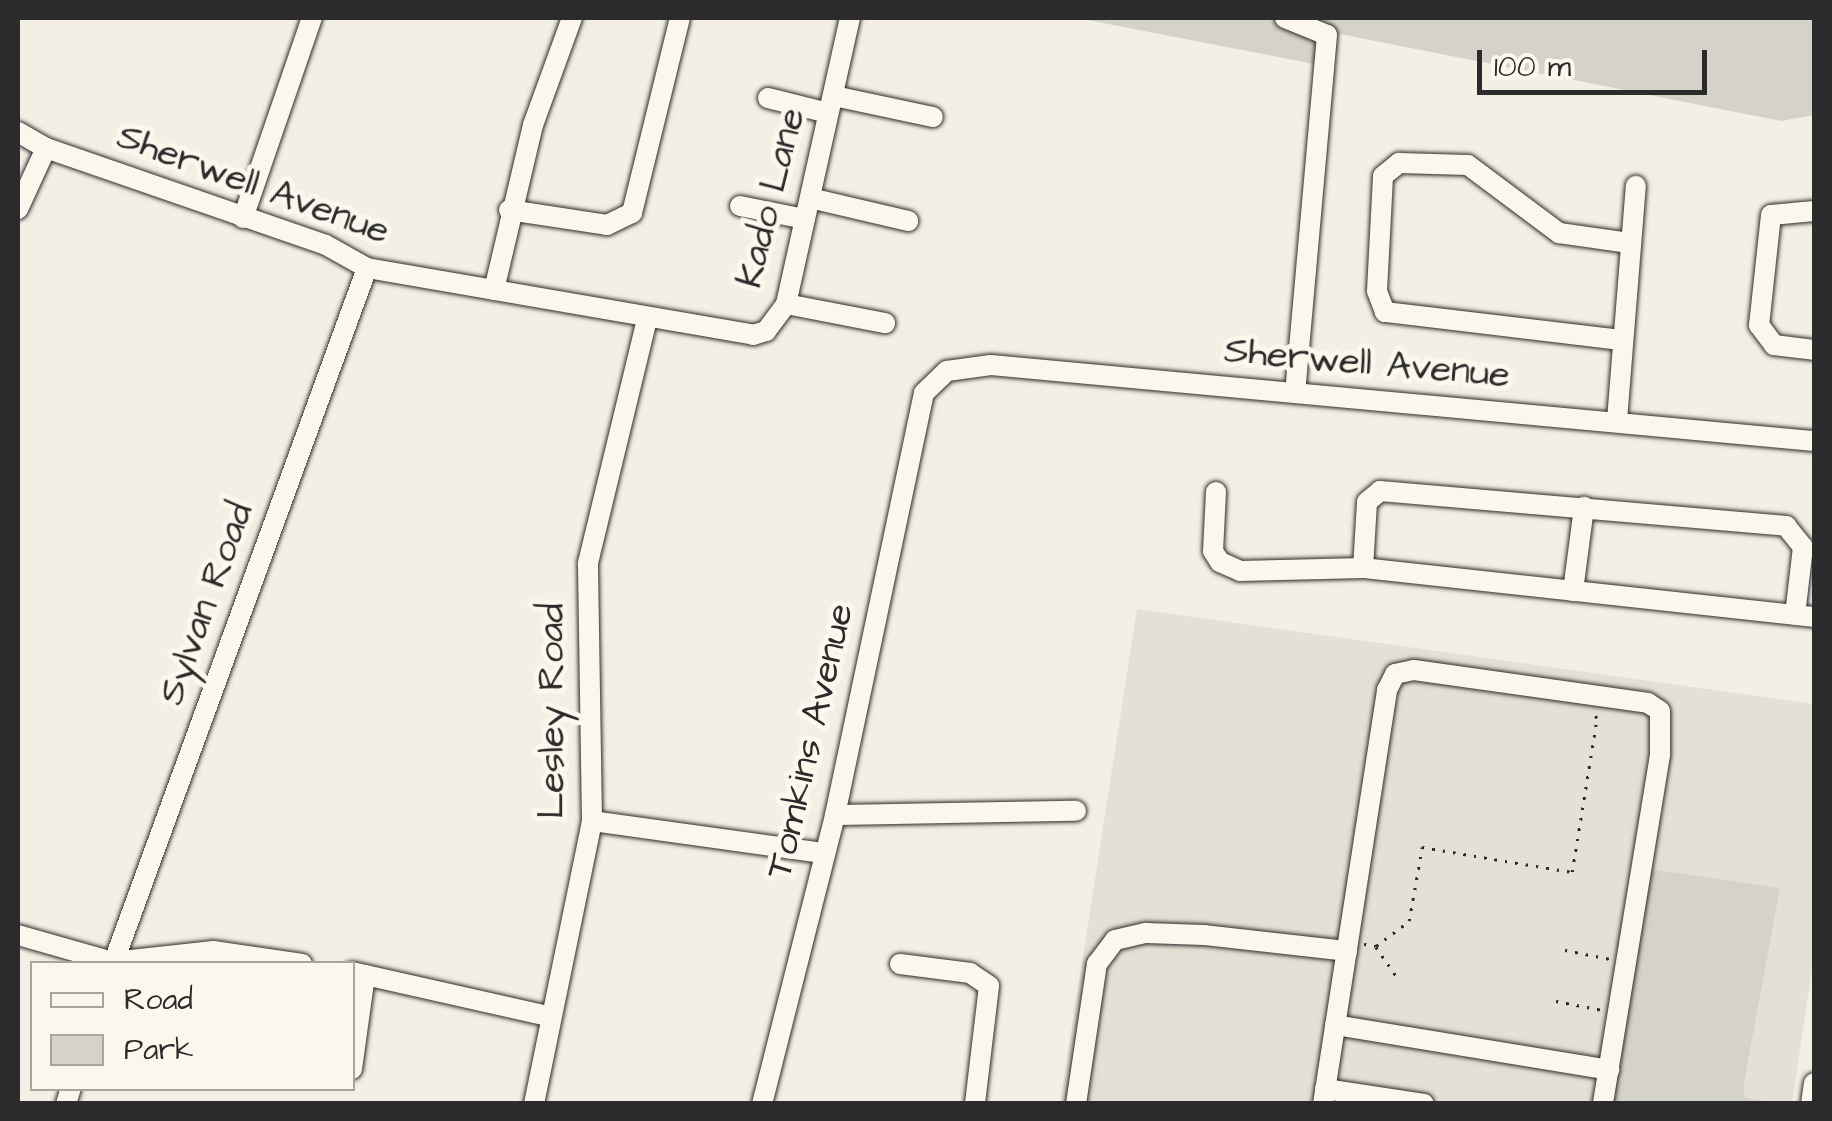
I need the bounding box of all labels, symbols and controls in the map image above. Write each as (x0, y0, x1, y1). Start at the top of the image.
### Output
scale bar (1482, 30, 1712, 92)
text: 100 m (1494, 46, 1571, 88)
street label: Kado Lane (728, 103, 816, 293)
street label: Sherwell Avenue (111, 115, 395, 255)
street label: Sherwell Avenue (1222, 329, 1512, 399)
street label: Sylvan Road (149, 497, 265, 711)
street label: Tomkins Avenue (757, 599, 865, 883)
street label: Lesley Road (530, 603, 576, 819)
legend (30, 961, 355, 1091)
text: Road (124, 979, 193, 1021)
text: Park (124, 1029, 193, 1071)

